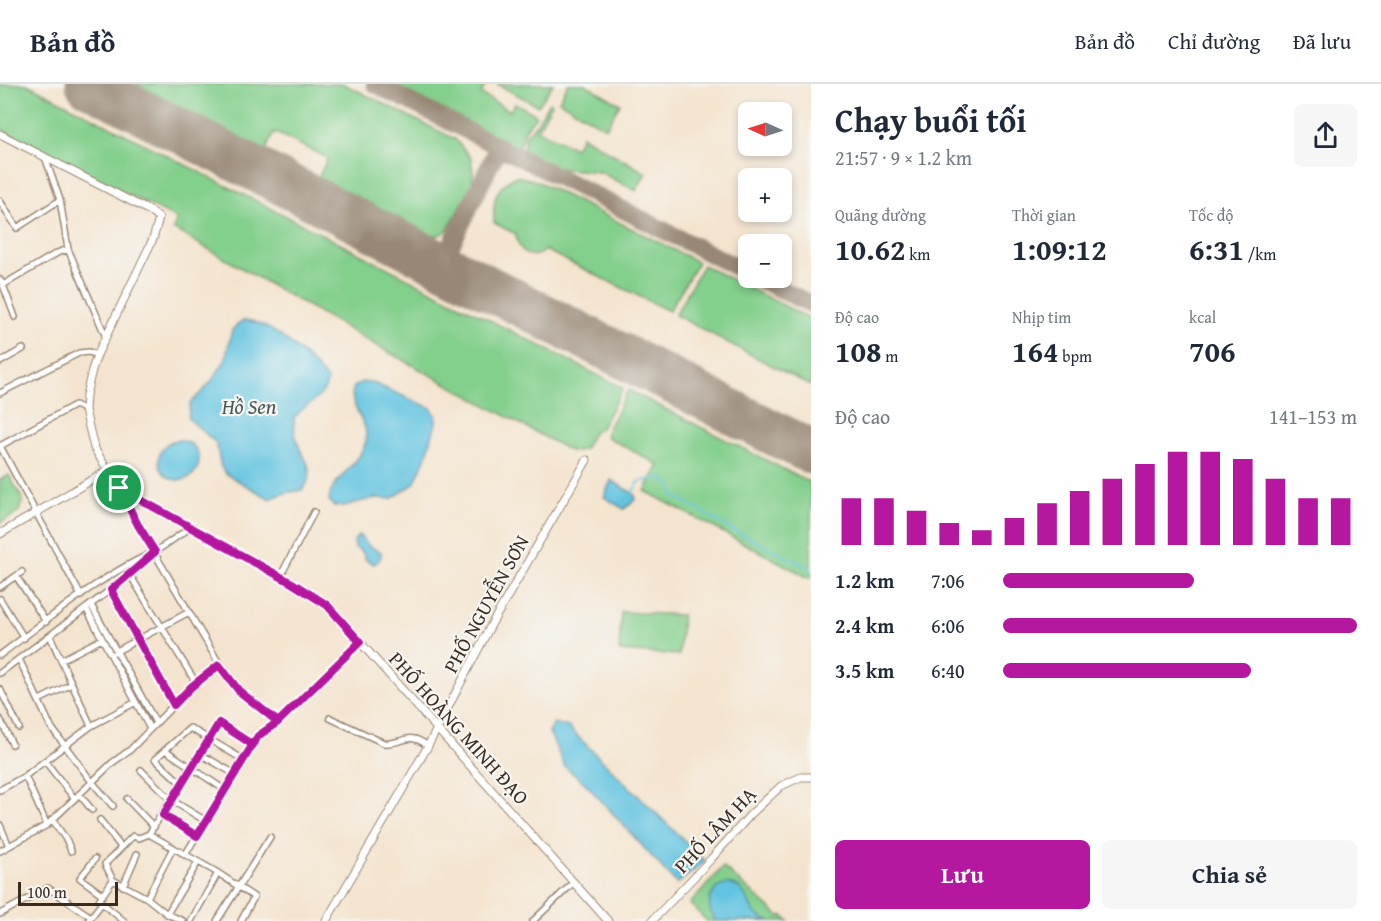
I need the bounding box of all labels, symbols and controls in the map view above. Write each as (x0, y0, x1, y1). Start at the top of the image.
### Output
text: Bản đồ (30, 21, 115, 62)
text: Bản đồ (1075, 26, 1135, 57)
text: Chỉ đường (1168, 26, 1260, 57)
text: Đã lưu (1293, 26, 1351, 57)
text: Chạy buổi tối (835, 96, 1027, 144)
north arrow (738, 102, 792, 156)
map controls (738, 102, 792, 288)
button: share (1294, 104, 1357, 167)
text: 21:57 · 9 × 1.2 km (835, 143, 972, 172)
button: + (738, 168, 792, 222)
text: Quãng đường (835, 203, 926, 227)
text: Thời gian (1012, 203, 1076, 227)
text: Tốc độ (1189, 203, 1233, 227)
text: 10.62 (835, 227, 906, 271)
text: 1:09:12 (1012, 227, 1107, 271)
text: 6:31 (1189, 227, 1244, 271)
button: − (738, 234, 792, 288)
text: km (906, 242, 930, 266)
text: /km (1244, 242, 1276, 266)
text: Độ cao (835, 305, 879, 329)
text: Nhịp tim (1012, 305, 1071, 329)
text: kcal (1189, 305, 1216, 329)
text: 108 (835, 329, 882, 373)
text: 164 (1012, 329, 1059, 373)
text: 706 (1189, 329, 1236, 373)
text: m (882, 344, 898, 368)
text: bpm (1059, 344, 1092, 368)
water label: Hồ Sen (221, 391, 277, 422)
text: Độ cao (835, 402, 890, 431)
text: 141–153 m (1269, 402, 1357, 431)
pin (93, 462, 144, 513)
icon: arrive (102, 471, 135, 504)
street label: PHỐ NGUYỄN SƠN (436, 530, 535, 678)
text: 1.2 km (835, 566, 894, 595)
text: 7:06 (931, 566, 965, 595)
text: 2.4 km (835, 611, 894, 640)
text: 6:06 (931, 611, 965, 640)
street label: PHỐ HOÀNG MINH ĐẠO (383, 645, 536, 811)
text: 3.5 km (835, 656, 894, 685)
text: 6:40 (931, 656, 965, 685)
street label: PHỐ LÂM HẠ (667, 780, 762, 879)
button: Lưu (835, 840, 1090, 909)
button: Chia sẻ (1102, 840, 1357, 909)
scale bar (18, 879, 118, 906)
text: 100 m (27, 880, 67, 904)

